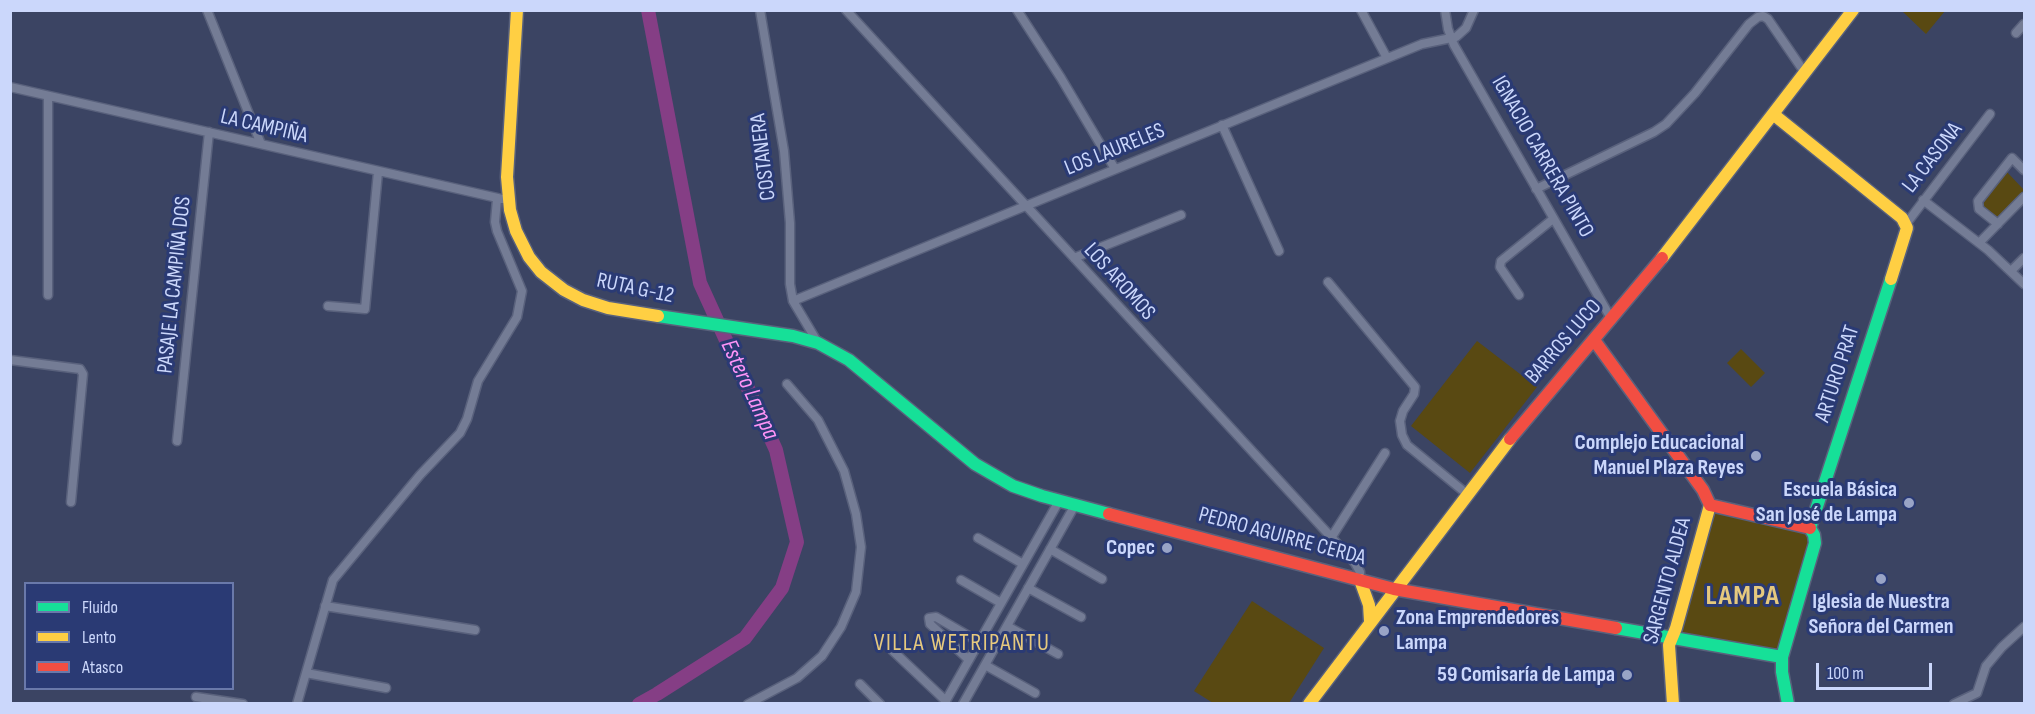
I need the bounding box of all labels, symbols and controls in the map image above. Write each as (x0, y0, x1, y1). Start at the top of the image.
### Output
street label: IGNACIO CARRERA PINTO (1485, 72, 1599, 242)
street label: LA CAMPIÑA (218, 104, 310, 150)
street label: COSTANERA (746, 112, 782, 202)
street label: LA CASONA (1897, 117, 1969, 199)
street label: LOS LAURELES (1061, 118, 1169, 182)
street label: PASAJE LA CAMPIÑA DOS (153, 195, 197, 375)
street label: LOS AROMOS (1077, 238, 1161, 326)
street label: RUTA G-12 (594, 268, 676, 310)
street label: BARROS LUCO (1520, 294, 1608, 390)
street label: ARTURO PRAT (1810, 322, 1866, 426)
water label: Estero Lampa (713, 335, 785, 445)
place label: Complejo Educacional Manuel Plaza Reyes (1575, 430, 1744, 482)
marker: Complejo Educacional Manuel Plaza Reyes (1749, 449, 1763, 463)
place label: Escuela Básica San José de Lampa (1756, 477, 1897, 528)
marker: Escuela Básica San José de Lampa (1902, 496, 1916, 510)
street label: PEDRO AGUIRRE CERDA (1196, 502, 1368, 572)
street label: SARGENTO ALDEA (1638, 515, 1698, 647)
place label: Copec (1106, 535, 1155, 561)
marker: Copec (1160, 541, 1174, 555)
marker: Iglesia de Nuestra Señora del Carmen (1874, 572, 1888, 586)
district label: LAMPA (1706, 580, 1780, 614)
legend (24, 582, 234, 690)
place label: Iglesia de Nuestra Señora del Carmen (1808, 589, 1954, 640)
text: Fluido (82, 597, 118, 618)
place label: Zona Emprendedores Lampa (1396, 605, 1559, 656)
marker: Zona Emprendedores Lampa (1377, 624, 1391, 638)
text: Lento (82, 627, 116, 648)
district label: VILLA WETRIPANTU (874, 630, 1050, 658)
scale bar (1819, 651, 1934, 689)
text: Atasco (82, 657, 123, 678)
place label: 59 Comisaría de Lampa (1437, 662, 1615, 688)
text: 100 m (1827, 663, 1864, 684)
marker: 59 Comisaría de Lampa (1620, 668, 1634, 682)

